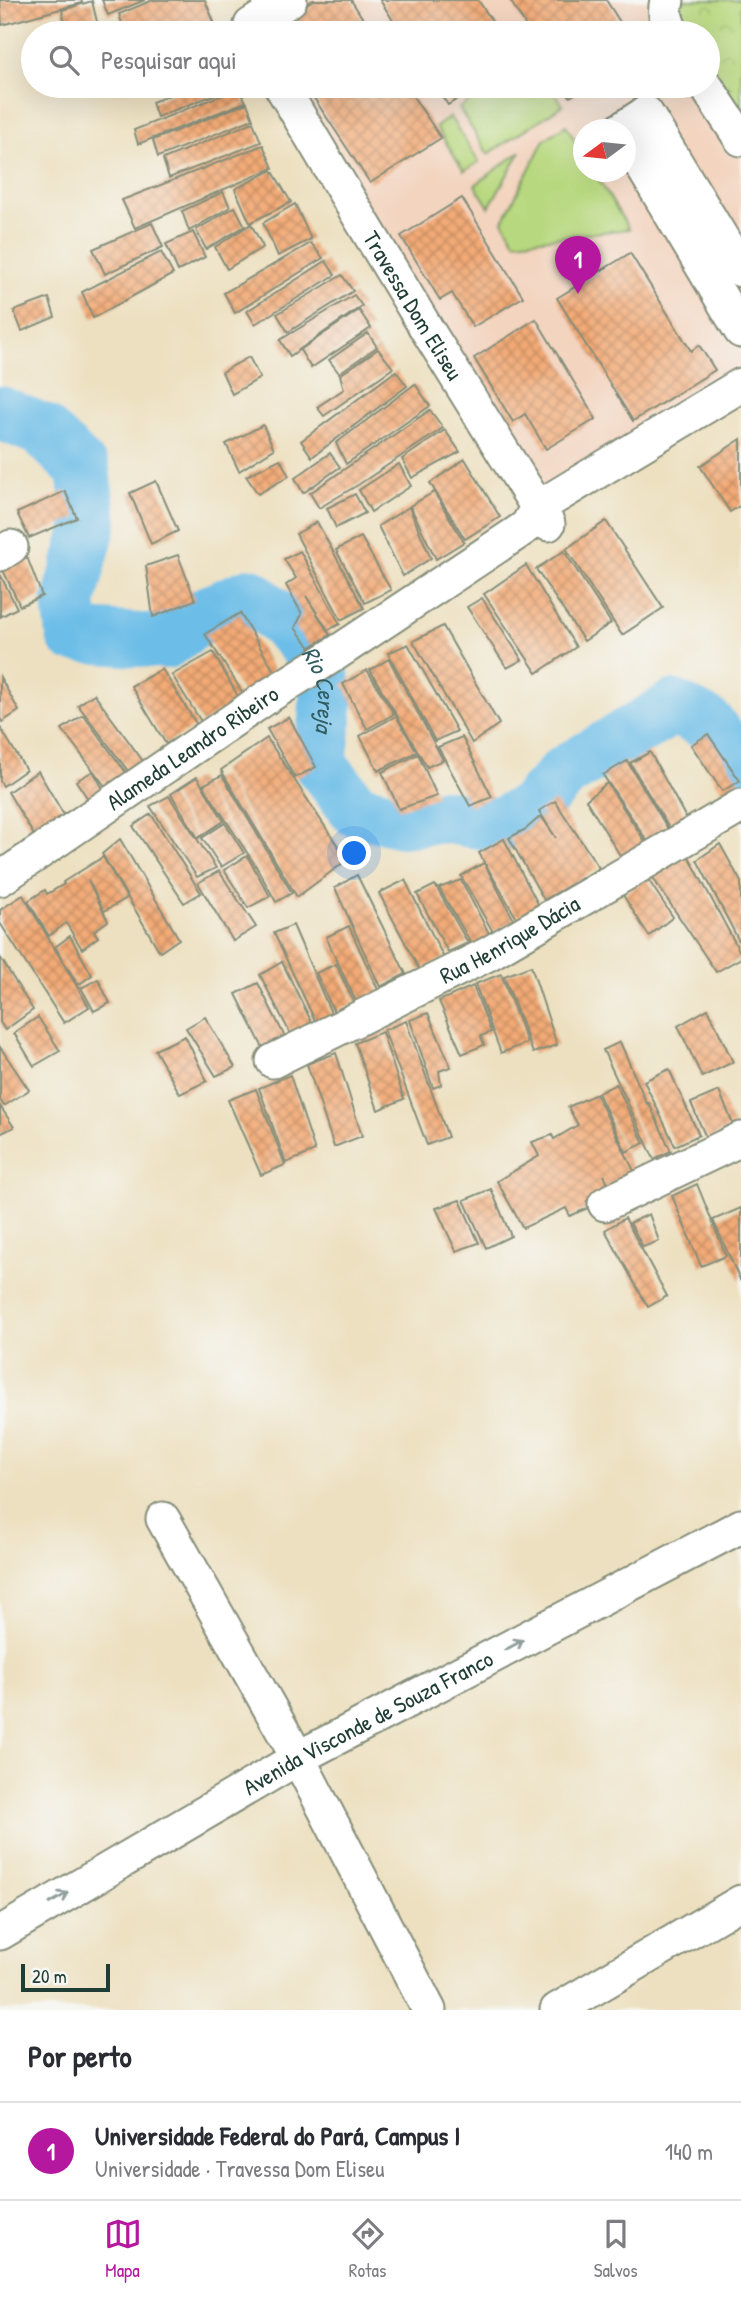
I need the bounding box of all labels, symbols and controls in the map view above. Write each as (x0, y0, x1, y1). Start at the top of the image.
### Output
search box (21, 21, 720, 98)
icon: search (45, 41, 83, 79)
text: Pesquisar aqui (101, 42, 237, 77)
north arrow (573, 119, 636, 182)
street label: Travessa Dom Eliseu (356, 225, 470, 385)
pin: 1 (555, 236, 601, 294)
water label: Rio Cereja (295, 639, 343, 737)
street label: Alameda Leandro Ribeiro (100, 678, 284, 817)
your location (337, 836, 371, 870)
street label: Rua Henrique Dácia (434, 888, 585, 991)
one-way arrow (503, 1637, 524, 1651)
street label: Avenida Visconde de Souza Franco (237, 1643, 498, 1802)
one-way arrow (48, 1891, 68, 1905)
scale bar (21, 1961, 110, 1993)
text: 20 m (32, 1963, 67, 1989)
text: Por perto (28, 2036, 132, 2076)
text: Universidade Federal do Pará, Campus I (95, 2118, 460, 2153)
text: 1 (47, 2136, 55, 2167)
text: 140 m (665, 2136, 713, 2167)
text: Universidade · Travessa Dom Eliseu (95, 2153, 384, 2184)
tab: Mapa (104, 2215, 142, 2283)
tab: Rotas (349, 2215, 387, 2283)
tab: Salvos (594, 2215, 637, 2283)

